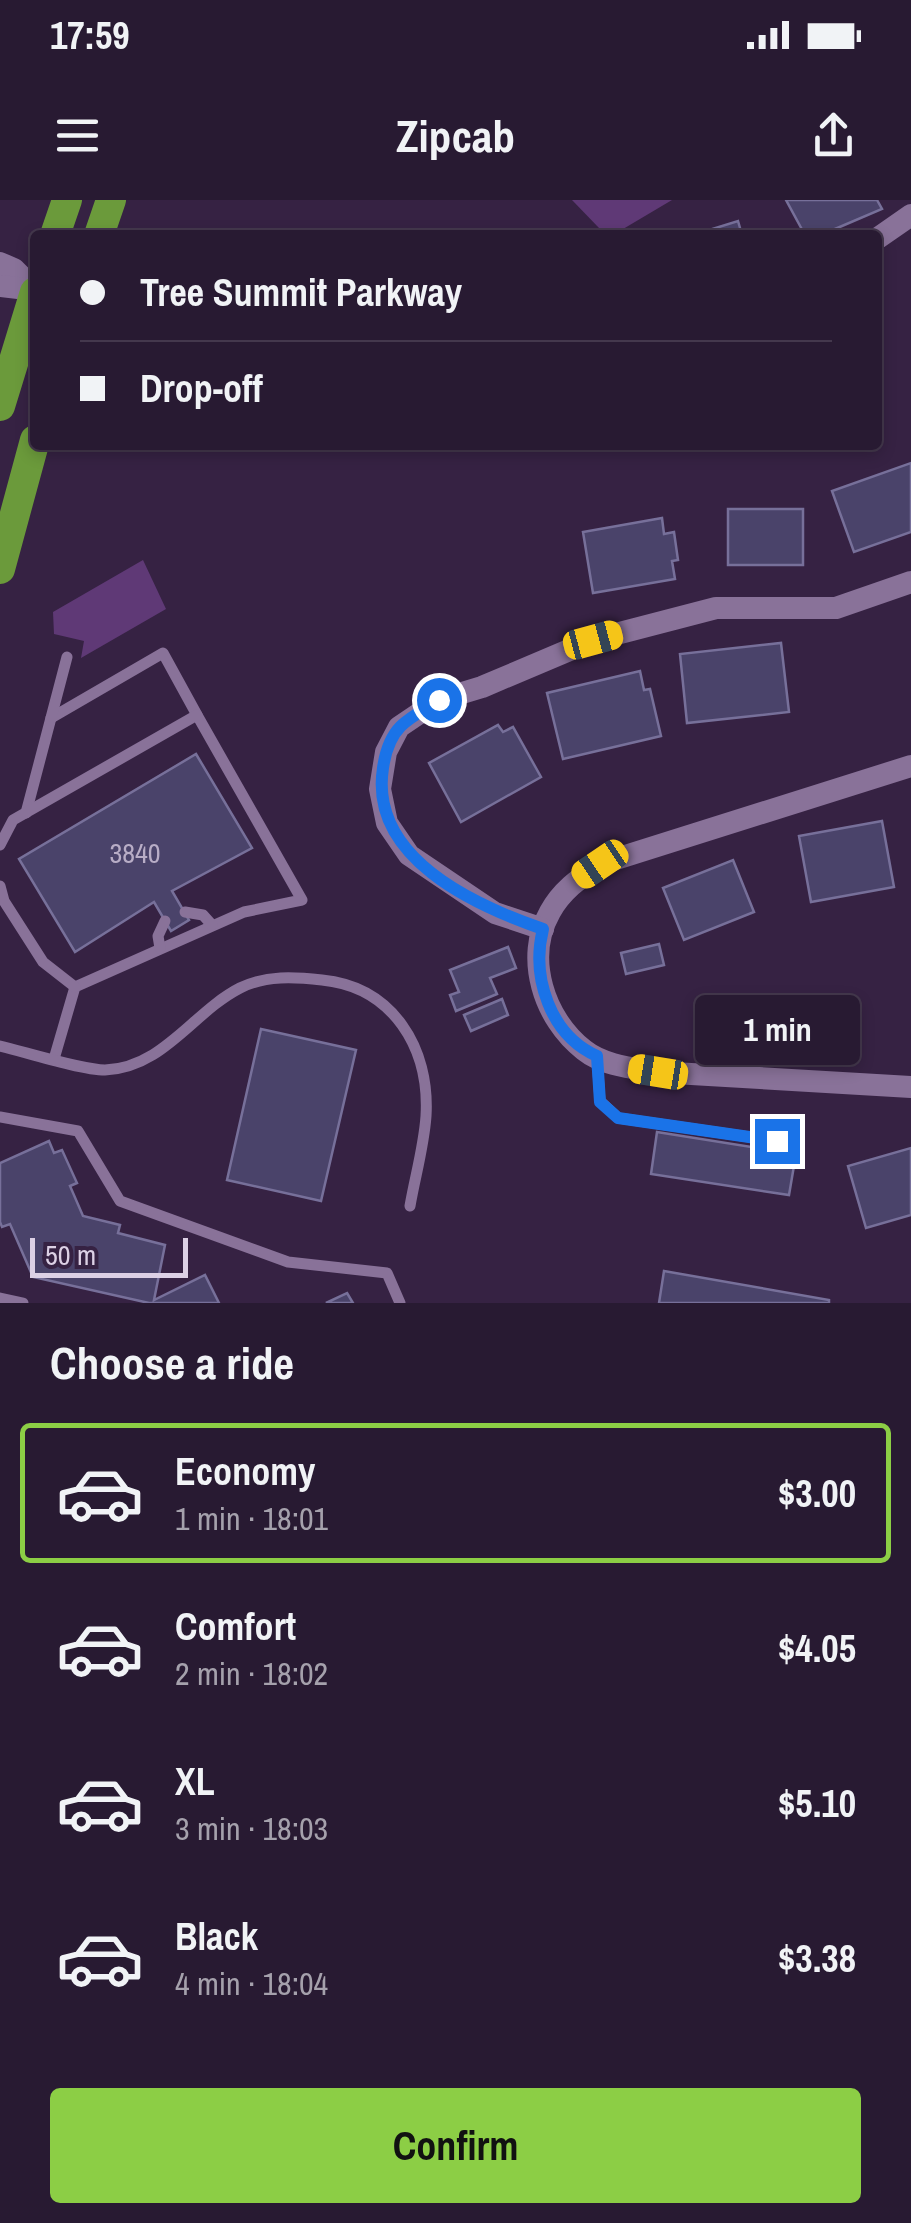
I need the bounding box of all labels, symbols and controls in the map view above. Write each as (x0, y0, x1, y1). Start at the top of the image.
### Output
text: 17:59 (50, 10, 130, 61)
text: Zipcab (396, 105, 515, 166)
icon: menu (50, 108, 105, 163)
icon: share (806, 108, 861, 163)
text: Tree Summit Parkway (140, 267, 462, 318)
text: Drop-off (140, 363, 263, 414)
car (560, 618, 626, 662)
route start (417, 678, 462, 723)
house number: 3840 (109, 834, 161, 872)
car (567, 835, 633, 893)
callout: 1 min (694, 996, 860, 1066)
text: 1 min (743, 1008, 812, 1051)
car (626, 1052, 690, 1092)
route end (755, 1119, 800, 1164)
scale bar (30, 1233, 188, 1278)
text: 50 m (45, 1236, 96, 1274)
text: Choose a ride (50, 1332, 294, 1393)
text: Economy (175, 1446, 315, 1497)
icon: car (55, 1448, 145, 1538)
text: $3.00 (778, 1468, 856, 1519)
text: 1 min · 18:01 (175, 1497, 328, 1540)
text: Comfort (175, 1601, 296, 1652)
icon: car (55, 1603, 145, 1693)
text: $4.05 (778, 1623, 856, 1674)
text: 2 min · 18:02 (175, 1652, 328, 1695)
text: XL (175, 1756, 215, 1807)
icon: car (55, 1758, 145, 1848)
text: $5.10 (778, 1778, 856, 1829)
text: 3 min · 18:03 (175, 1807, 328, 1850)
text: Black (175, 1911, 258, 1962)
icon: car (55, 1913, 145, 2003)
text: $3.38 (778, 1933, 856, 1984)
text: 4 min · 18:04 (175, 1962, 328, 2005)
button: Confirm (50, 2088, 861, 2203)

